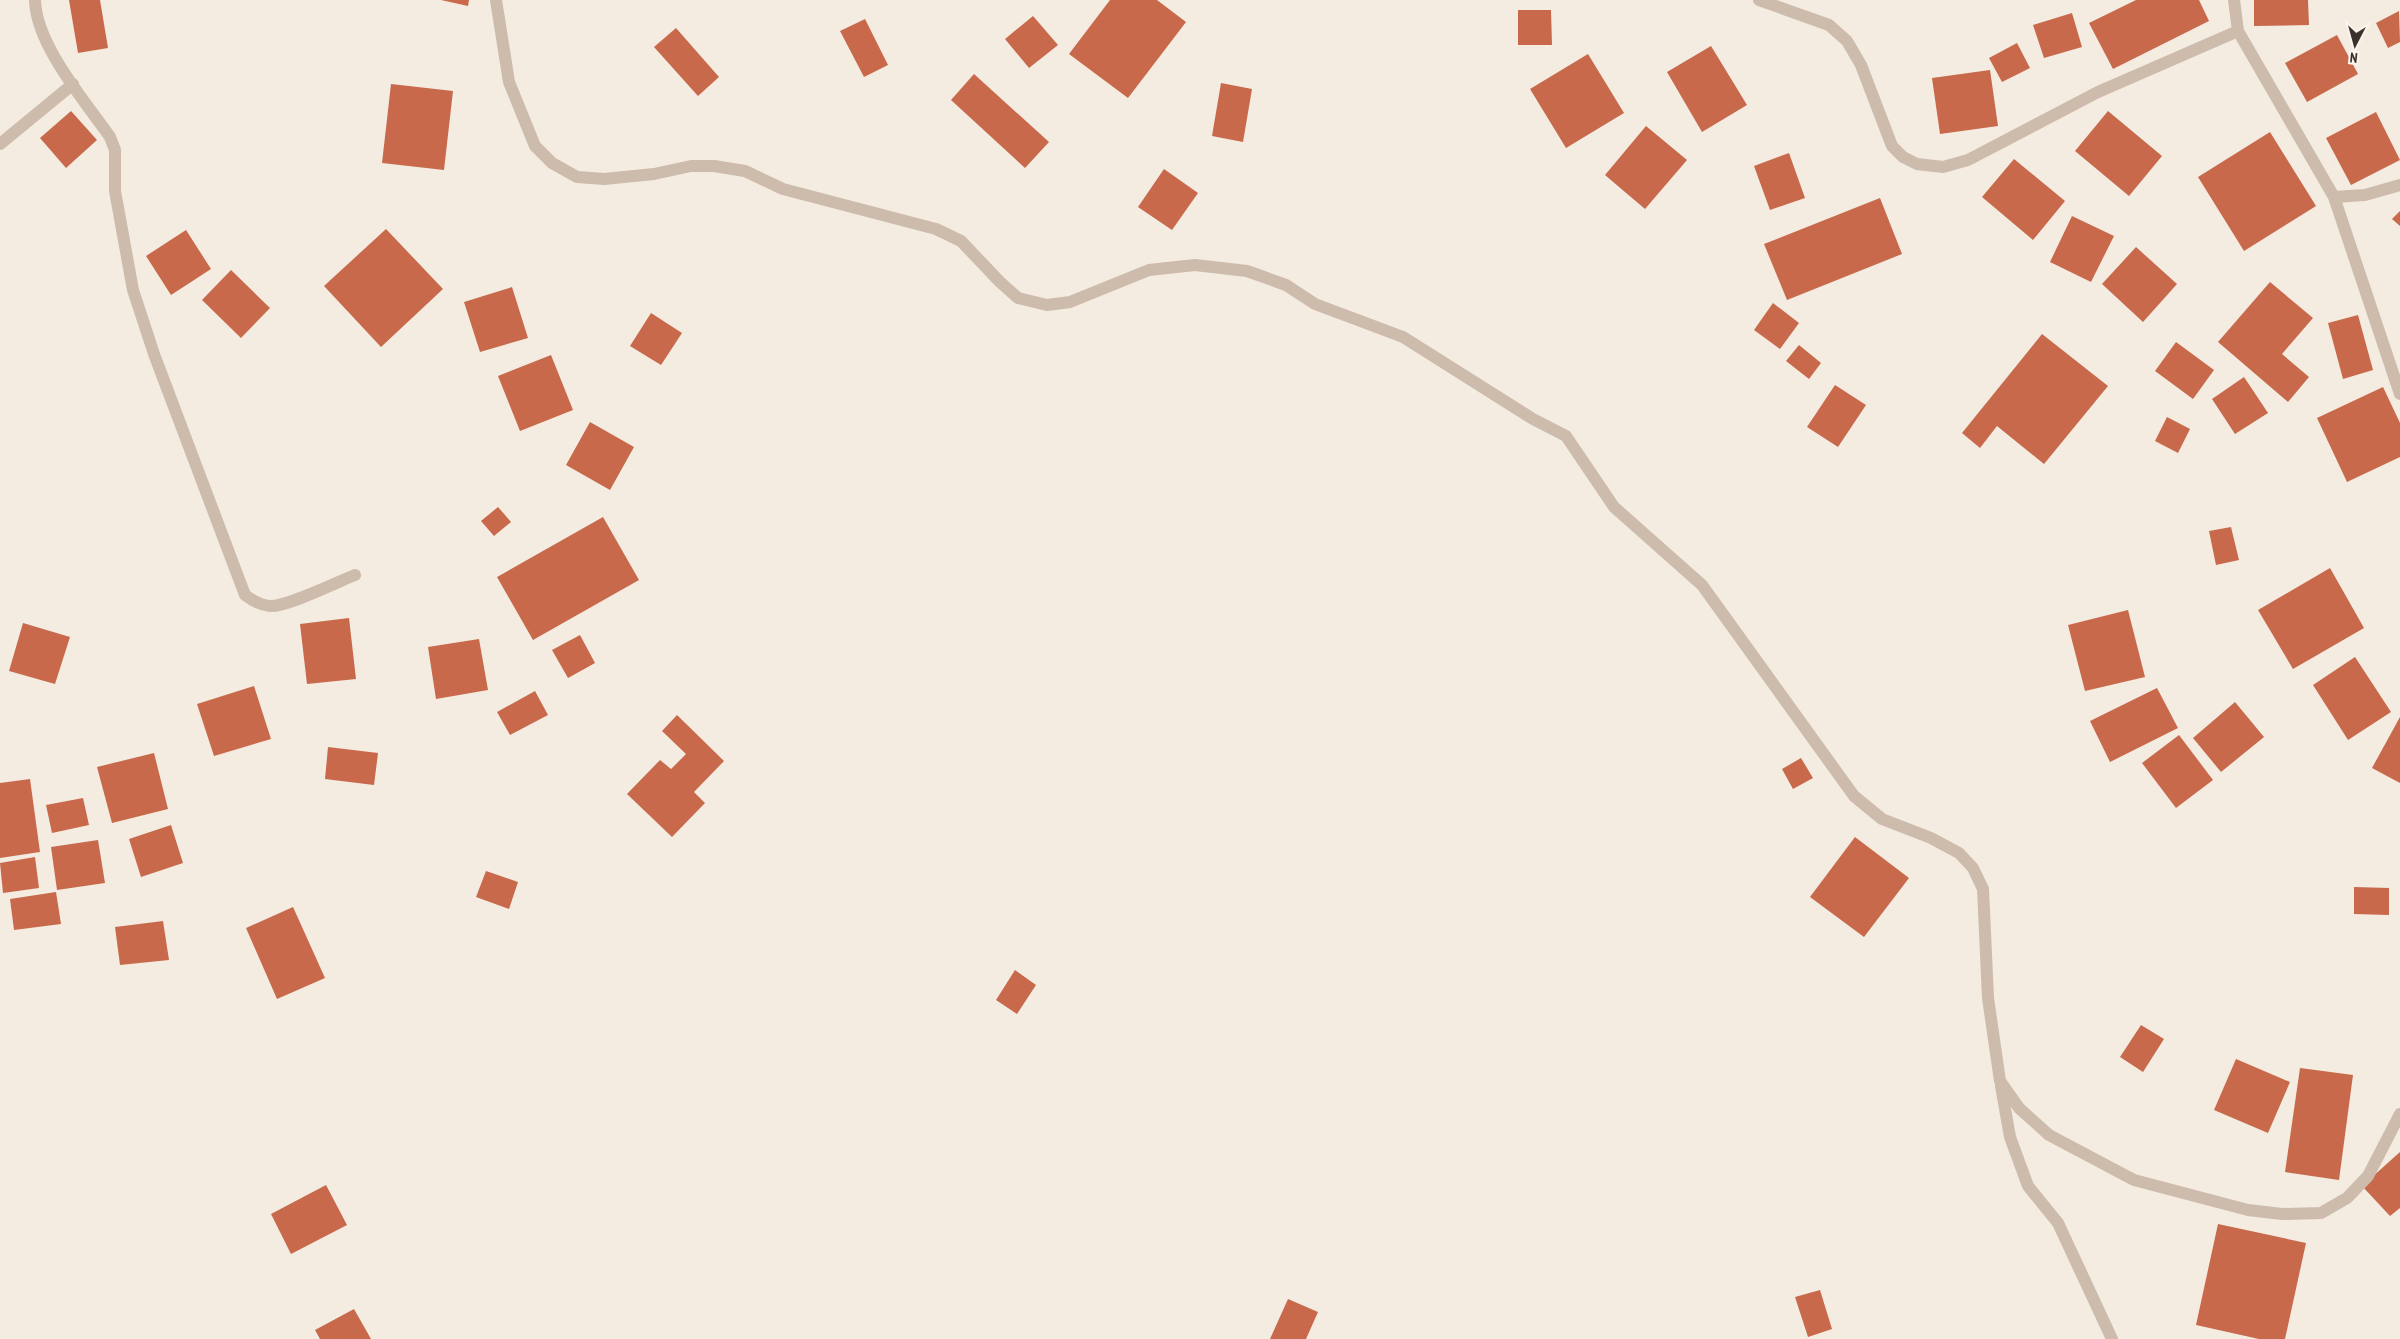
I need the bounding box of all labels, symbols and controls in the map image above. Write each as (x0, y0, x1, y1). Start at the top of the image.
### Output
north arrow (2330, 20, 2380, 70)
text: N (2349, 49, 2358, 67)

